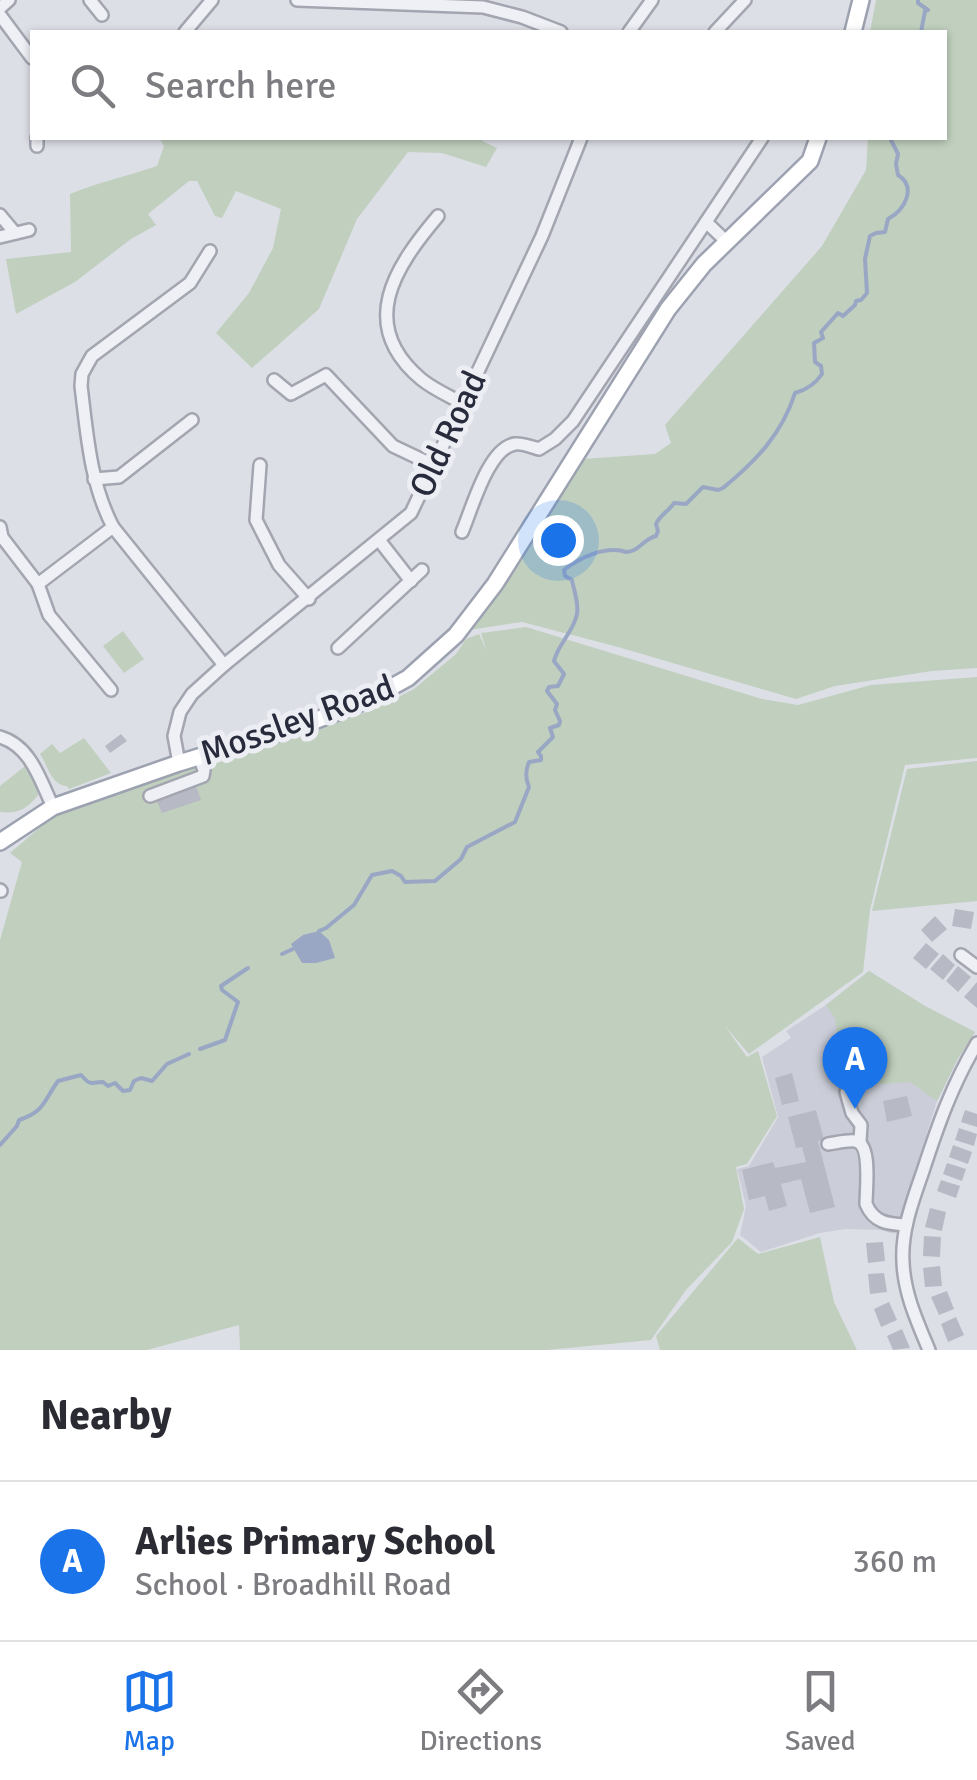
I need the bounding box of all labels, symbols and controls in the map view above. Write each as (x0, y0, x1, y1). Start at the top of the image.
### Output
search box (30, 30, 947, 140)
icon: search (65, 58, 120, 113)
text: Search here (145, 62, 337, 109)
street label: Old Road (400, 364, 496, 504)
your location (533, 515, 584, 566)
street label: Mossley Road (194, 665, 400, 775)
pin: A (822, 1026, 888, 1109)
text: Nearby (40, 1390, 172, 1441)
text: Arlies Primary School (135, 1518, 495, 1565)
text: A (62, 1542, 83, 1581)
text: 360 m (853, 1542, 937, 1581)
text: School · Broadhill Road (135, 1565, 452, 1604)
tab: Map (122, 1664, 177, 1758)
tab: Directions (420, 1664, 542, 1758)
tab: Saved (785, 1664, 855, 1758)

